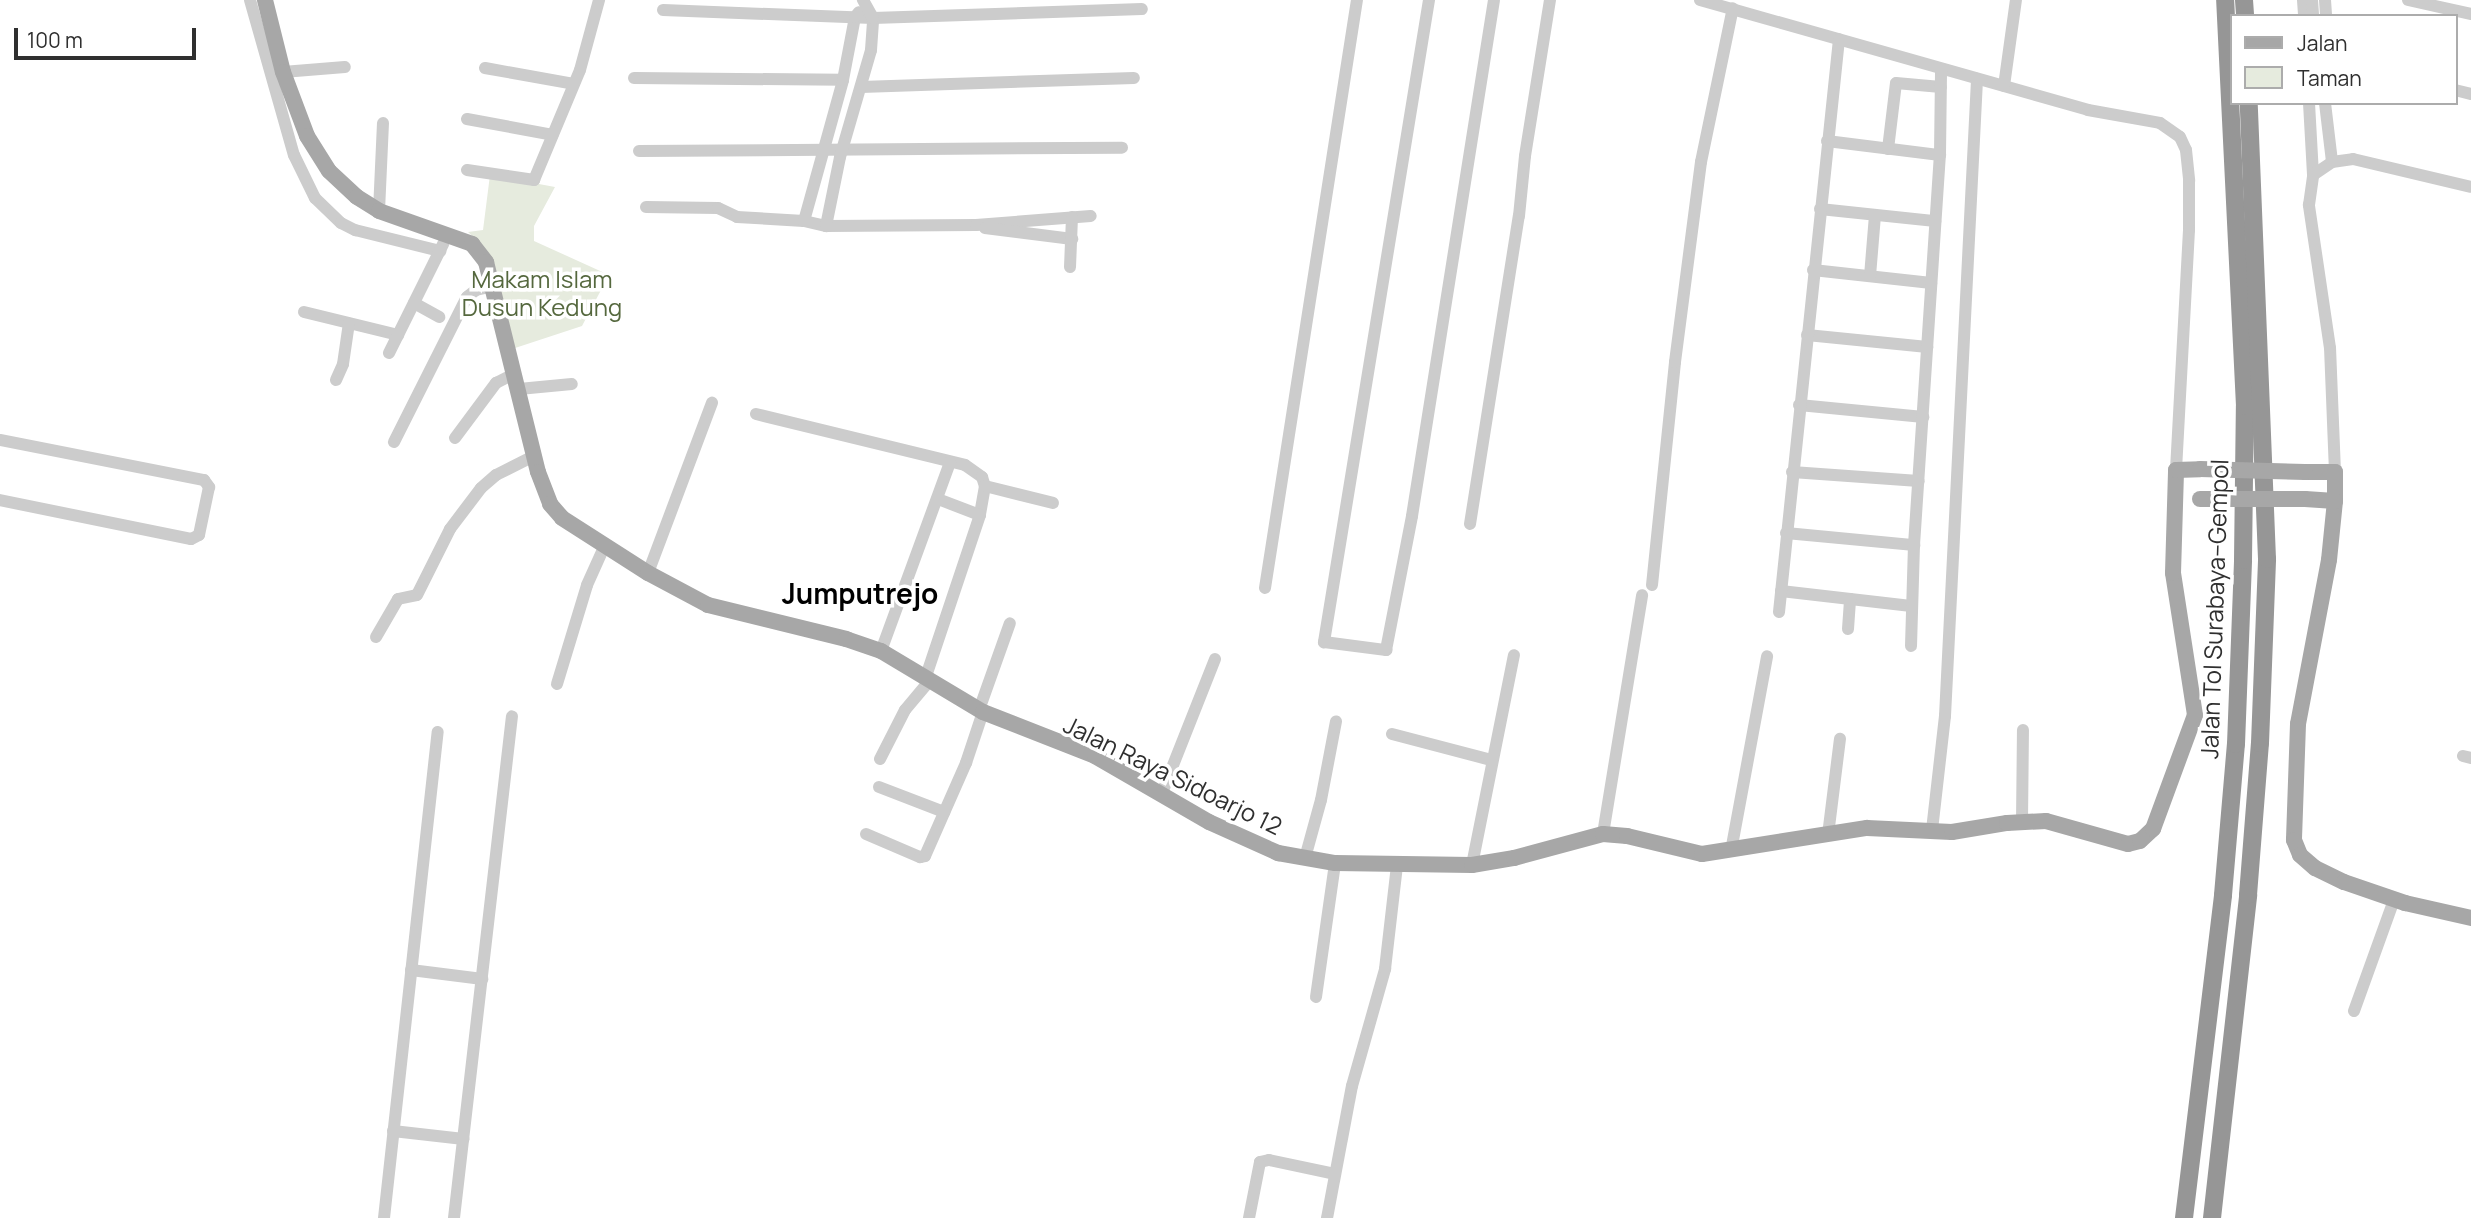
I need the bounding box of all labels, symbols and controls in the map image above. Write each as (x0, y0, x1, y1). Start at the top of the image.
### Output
scale bar (18, 14, 200, 58)
legend (2230, 14, 2457, 105)
text: 100 m (27, 26, 83, 54)
text: Jalan (2297, 29, 2347, 57)
text: Taman (2297, 64, 2362, 92)
park label: Makam Islam Dusun Kedung (462, 265, 622, 321)
street label: Jalan Tol Surabaya–Gempol (2194, 458, 2234, 760)
district label: Jumputrejo (782, 576, 938, 610)
street label: Jalan Raya Sidoarjo 12 (1059, 710, 1287, 840)

